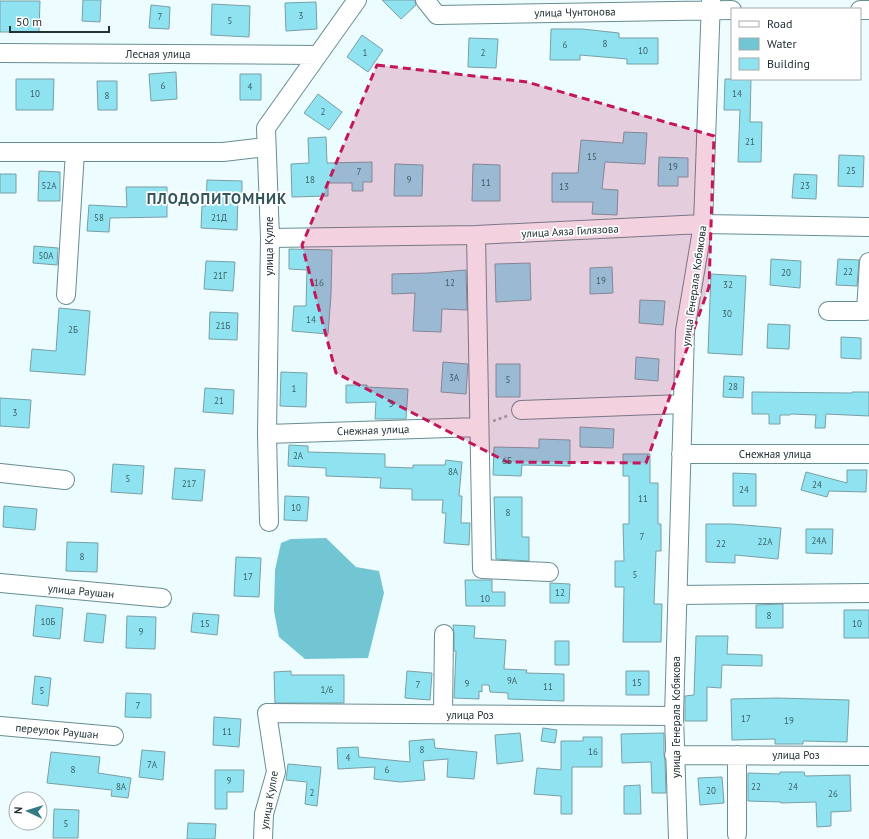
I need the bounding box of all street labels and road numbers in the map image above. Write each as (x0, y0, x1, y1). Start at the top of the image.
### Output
street label: улица Чунтонова (534, 4, 616, 20)
street label: Лесная улица (125, 47, 190, 61)
street label: улица Кулле (262, 216, 276, 276)
street label: улица Аяза Гилязова (521, 221, 619, 241)
street label: улица Генерала Кобякова (679, 225, 709, 347)
street label: Снежная улица (337, 422, 409, 438)
street label: Снежная улица (739, 447, 811, 461)
street label: улица Раушан (47, 581, 115, 601)
street label: улица Генерала Кобякова (669, 656, 683, 778)
street label: улица Роз (446, 708, 494, 722)
street label: переулок Раушан (15, 720, 99, 742)
street label: улица Роз (772, 748, 820, 762)
street label: улица Кулле (257, 769, 281, 830)

